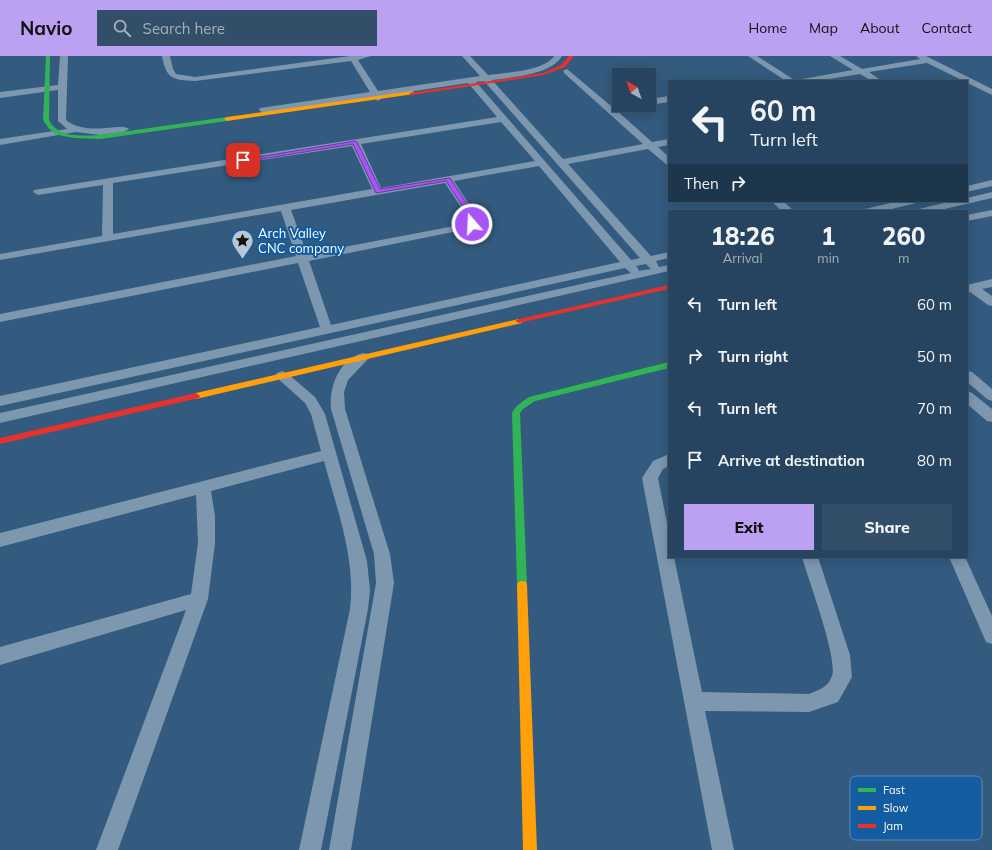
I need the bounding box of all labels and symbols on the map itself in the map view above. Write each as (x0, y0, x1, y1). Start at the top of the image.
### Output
north arrow (612, 68, 656, 112)
pin (226, 143, 260, 177)
position arrow (451, 203, 493, 245)
place label: Arch Valley CNC company (258, 225, 344, 256)
place icon: Arch Valley CNC company (229, 227, 255, 260)
legend (850, 776, 982, 840)
text: Fast (883, 783, 905, 797)
text: Slow (883, 801, 909, 815)
text: Jam (883, 819, 903, 833)

